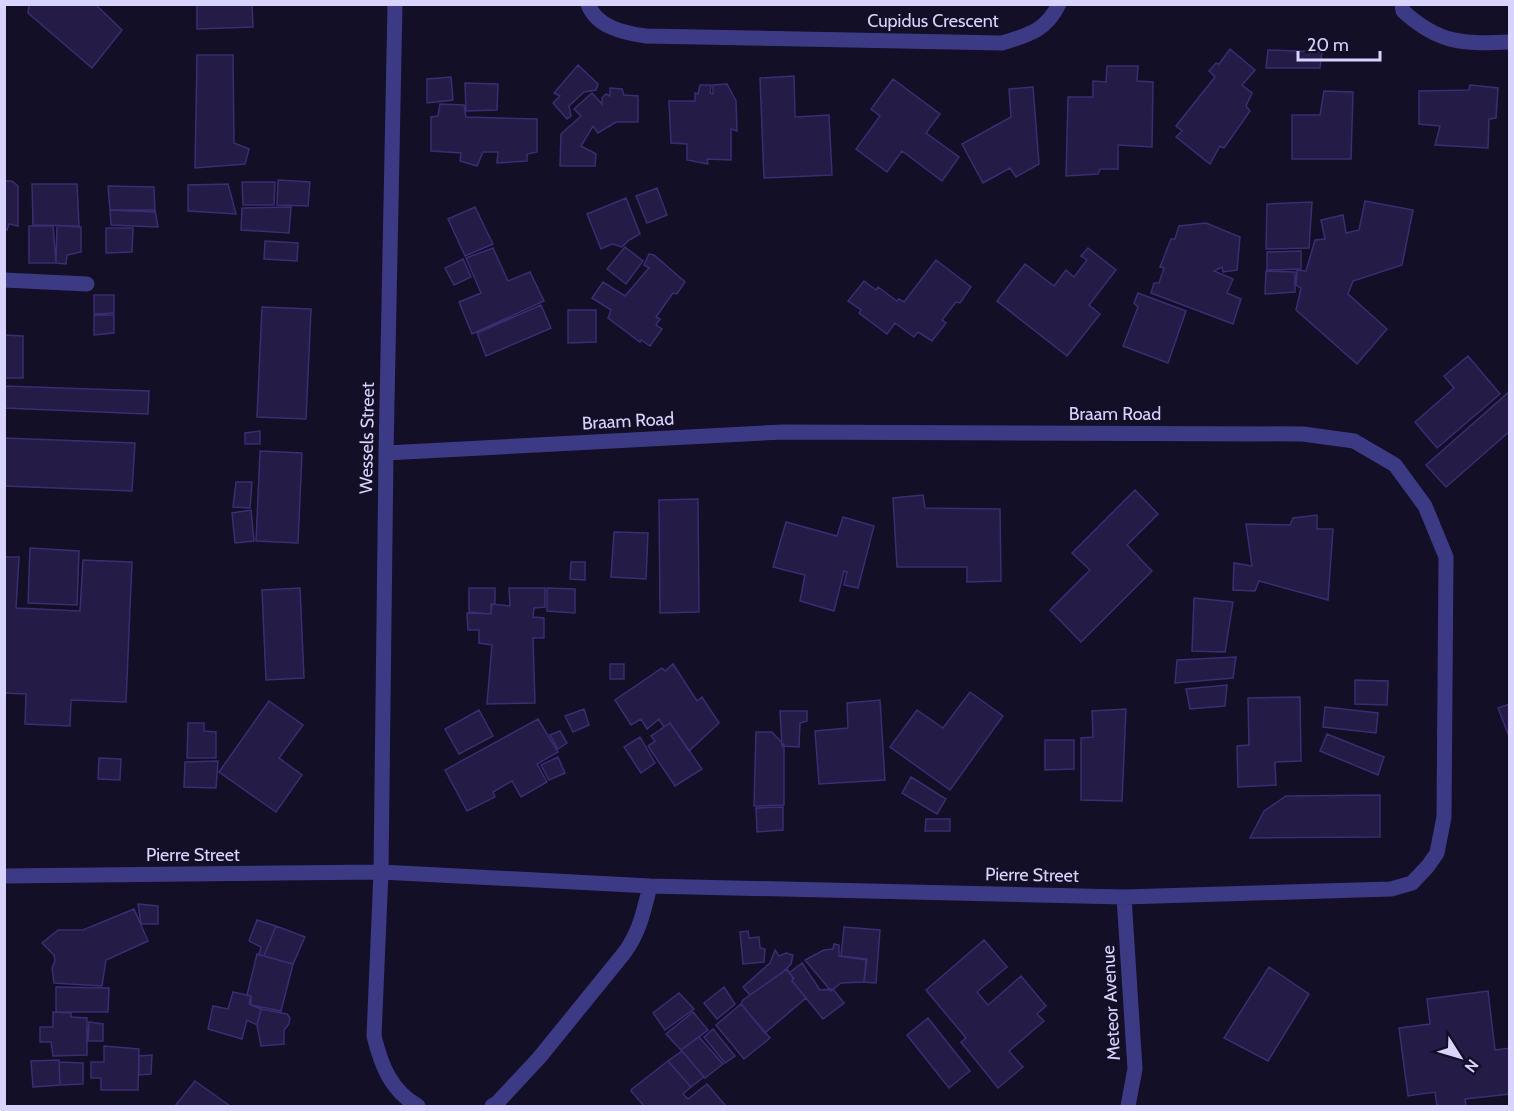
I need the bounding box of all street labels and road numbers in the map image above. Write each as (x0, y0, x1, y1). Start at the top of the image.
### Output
street label: Cupidus Crescent (867, 10, 999, 32)
street label: Wessels Street (355, 382, 379, 494)
street label: Braam Road (1069, 403, 1161, 425)
street label: Braam Road (581, 408, 675, 434)
street label: Pierre Street (146, 844, 240, 866)
street label: Pierre Street (985, 863, 1079, 887)
street label: Meteor Avenue (1097, 945, 1125, 1061)

